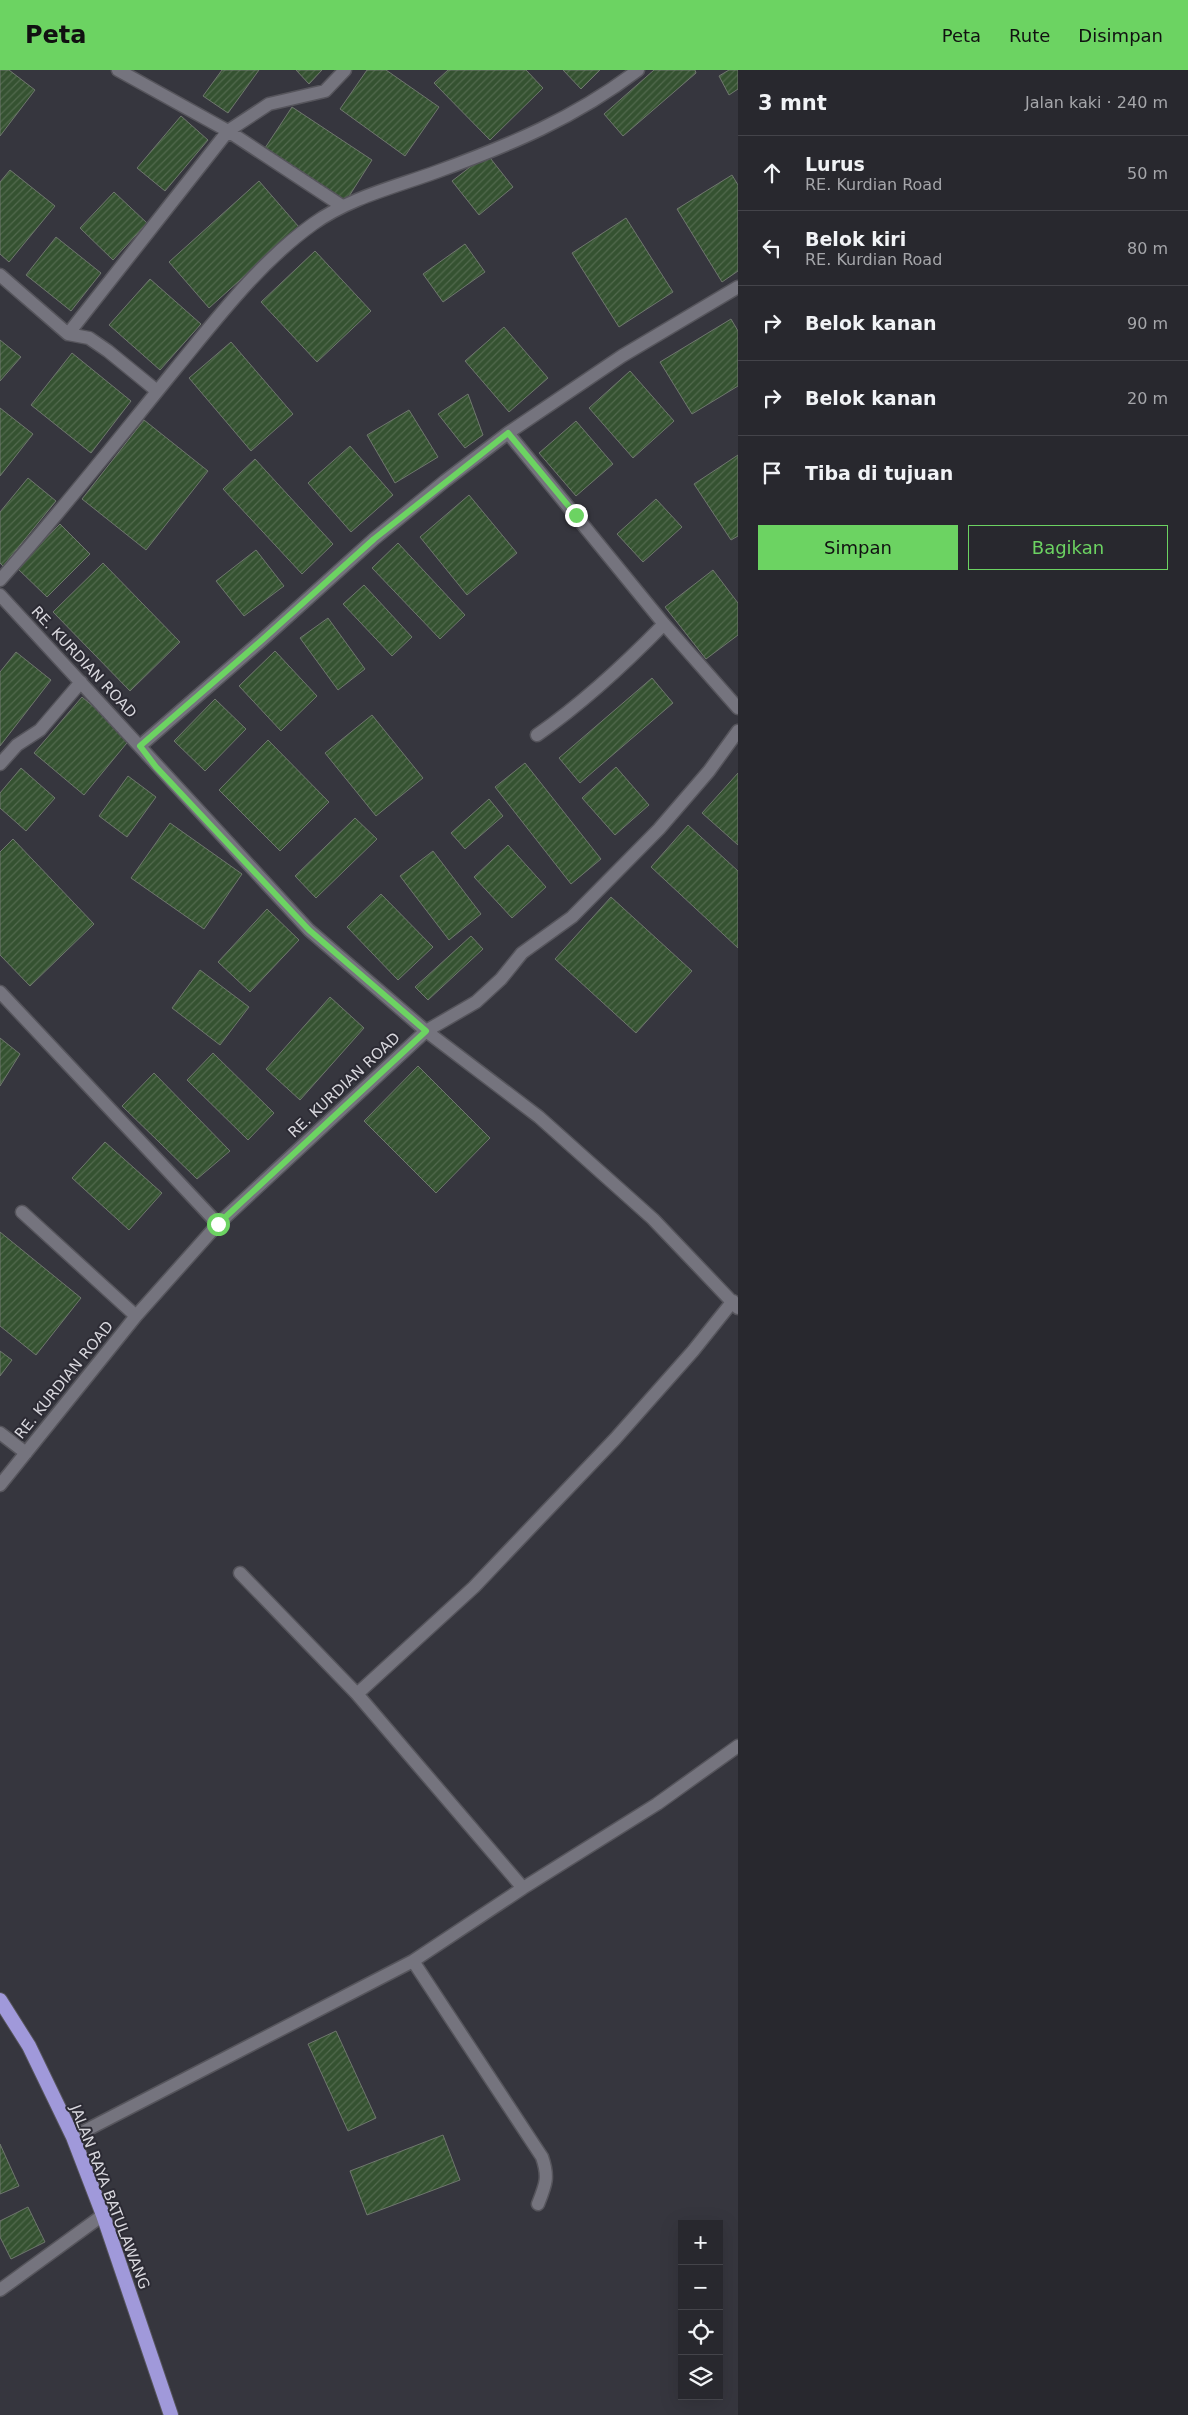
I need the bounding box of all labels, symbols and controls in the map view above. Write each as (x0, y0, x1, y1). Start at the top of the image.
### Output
text: Peta (25, 21, 87, 49)
text: Peta (942, 25, 981, 46)
text: Rute (1009, 25, 1050, 46)
text: Disimpan (1078, 25, 1163, 46)
text: 3 mnt (758, 91, 827, 115)
text: Jalan kaki · 240 m (1025, 93, 1168, 112)
text: Lurus (805, 153, 865, 175)
icon: ahead (758, 159, 786, 187)
text: 50 m (1127, 164, 1168, 183)
text: RE. Kurdian Road (805, 175, 942, 194)
text: Belok kiri (805, 228, 906, 250)
icon: left (758, 234, 786, 262)
text: 80 m (1127, 239, 1168, 258)
text: RE. Kurdian Road (805, 250, 942, 269)
icon: right (758, 309, 786, 337)
text: Belok kanan (805, 312, 937, 334)
text: 90 m (1127, 314, 1168, 333)
icon: right (758, 384, 786, 412)
text: Belok kanan (805, 387, 937, 409)
text: 20 m (1127, 389, 1168, 408)
icon: arrive (758, 459, 786, 487)
text: Tiba di tujuan (805, 462, 953, 484)
route end (565, 504, 588, 527)
button: Simpan (758, 525, 958, 570)
button: Bagikan (968, 525, 1168, 570)
street label: RE. KURDIAN ROAD (28, 602, 140, 722)
street label: RE. KURDIAN ROAD (284, 1029, 404, 1141)
route start (207, 1213, 230, 1236)
street label: RE. KURDIAN ROAD (11, 1317, 117, 1443)
street label: JALAN RAYA BATULAWANG (66, 2101, 154, 2292)
map controls (678, 2220, 723, 2400)
button: + (678, 2220, 723, 2265)
button: − (678, 2265, 723, 2310)
button: locate (678, 2310, 723, 2355)
button: layers (678, 2355, 723, 2400)

